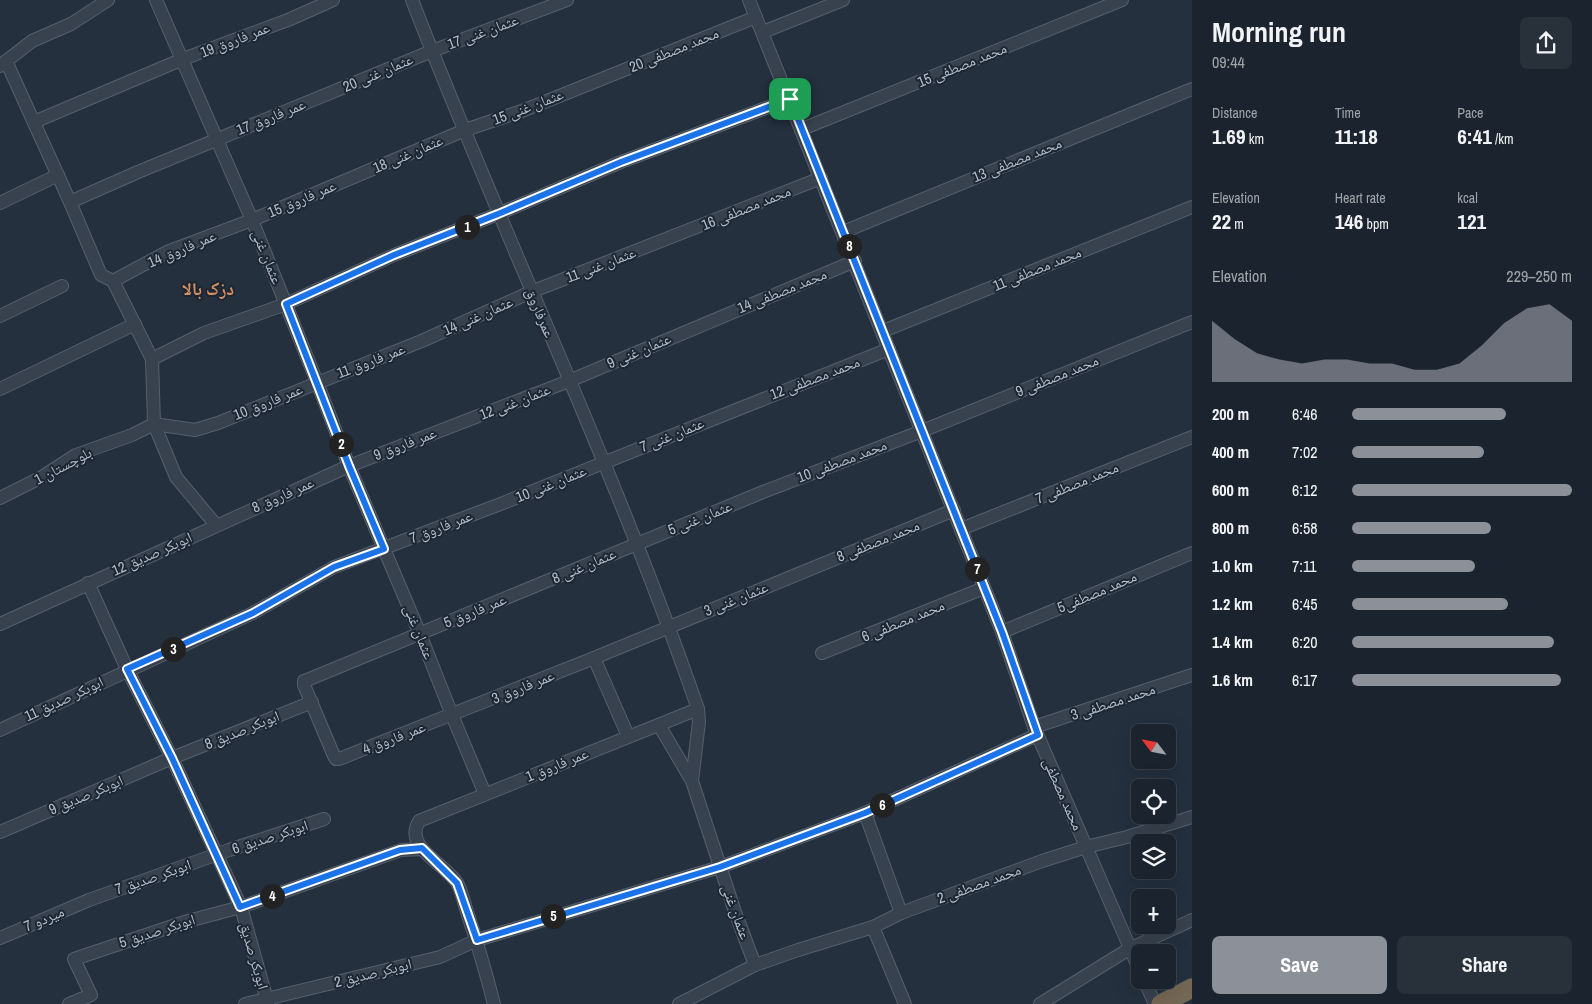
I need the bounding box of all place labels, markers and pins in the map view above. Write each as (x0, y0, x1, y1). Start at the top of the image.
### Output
pin (769, 78, 811, 120)
pin: 1 (454, 214, 480, 240)
pin: 8 (836, 234, 862, 258)
pin: 2 (328, 432, 354, 456)
pin: 7 (964, 556, 990, 582)
pin: 3 (160, 636, 186, 662)
pin: 6 (870, 792, 894, 818)
pin: 4 (260, 884, 284, 908)
pin: 5 (540, 904, 566, 928)

